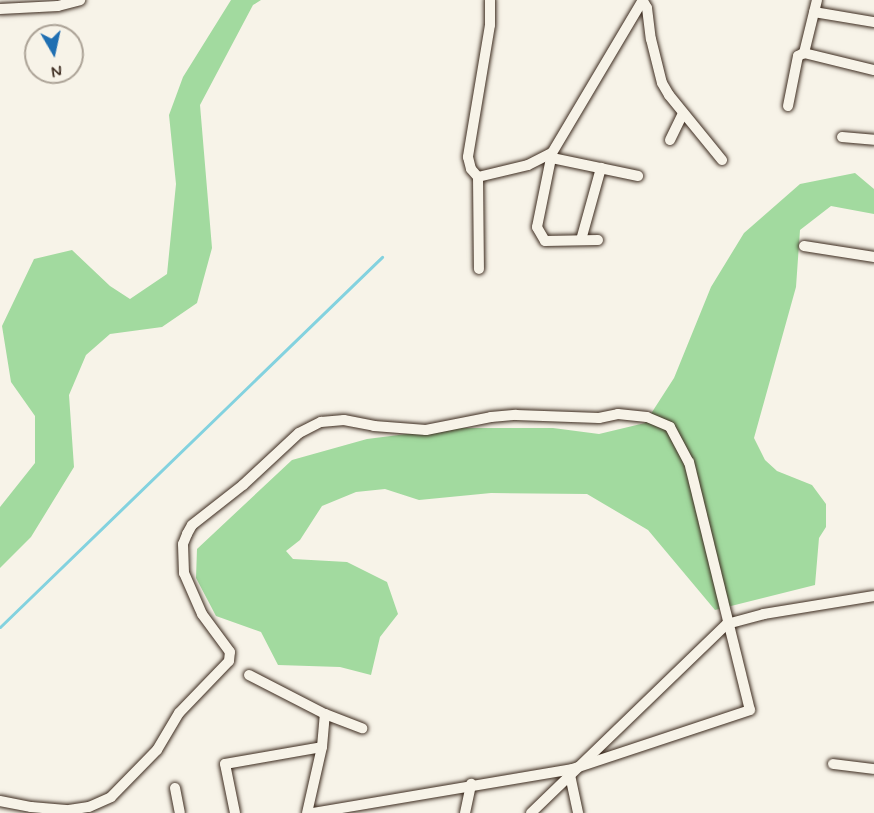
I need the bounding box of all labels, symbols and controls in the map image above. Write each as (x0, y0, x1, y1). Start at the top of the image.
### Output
north arrow (24, 24, 84, 84)
text: N (50, 59, 63, 82)

